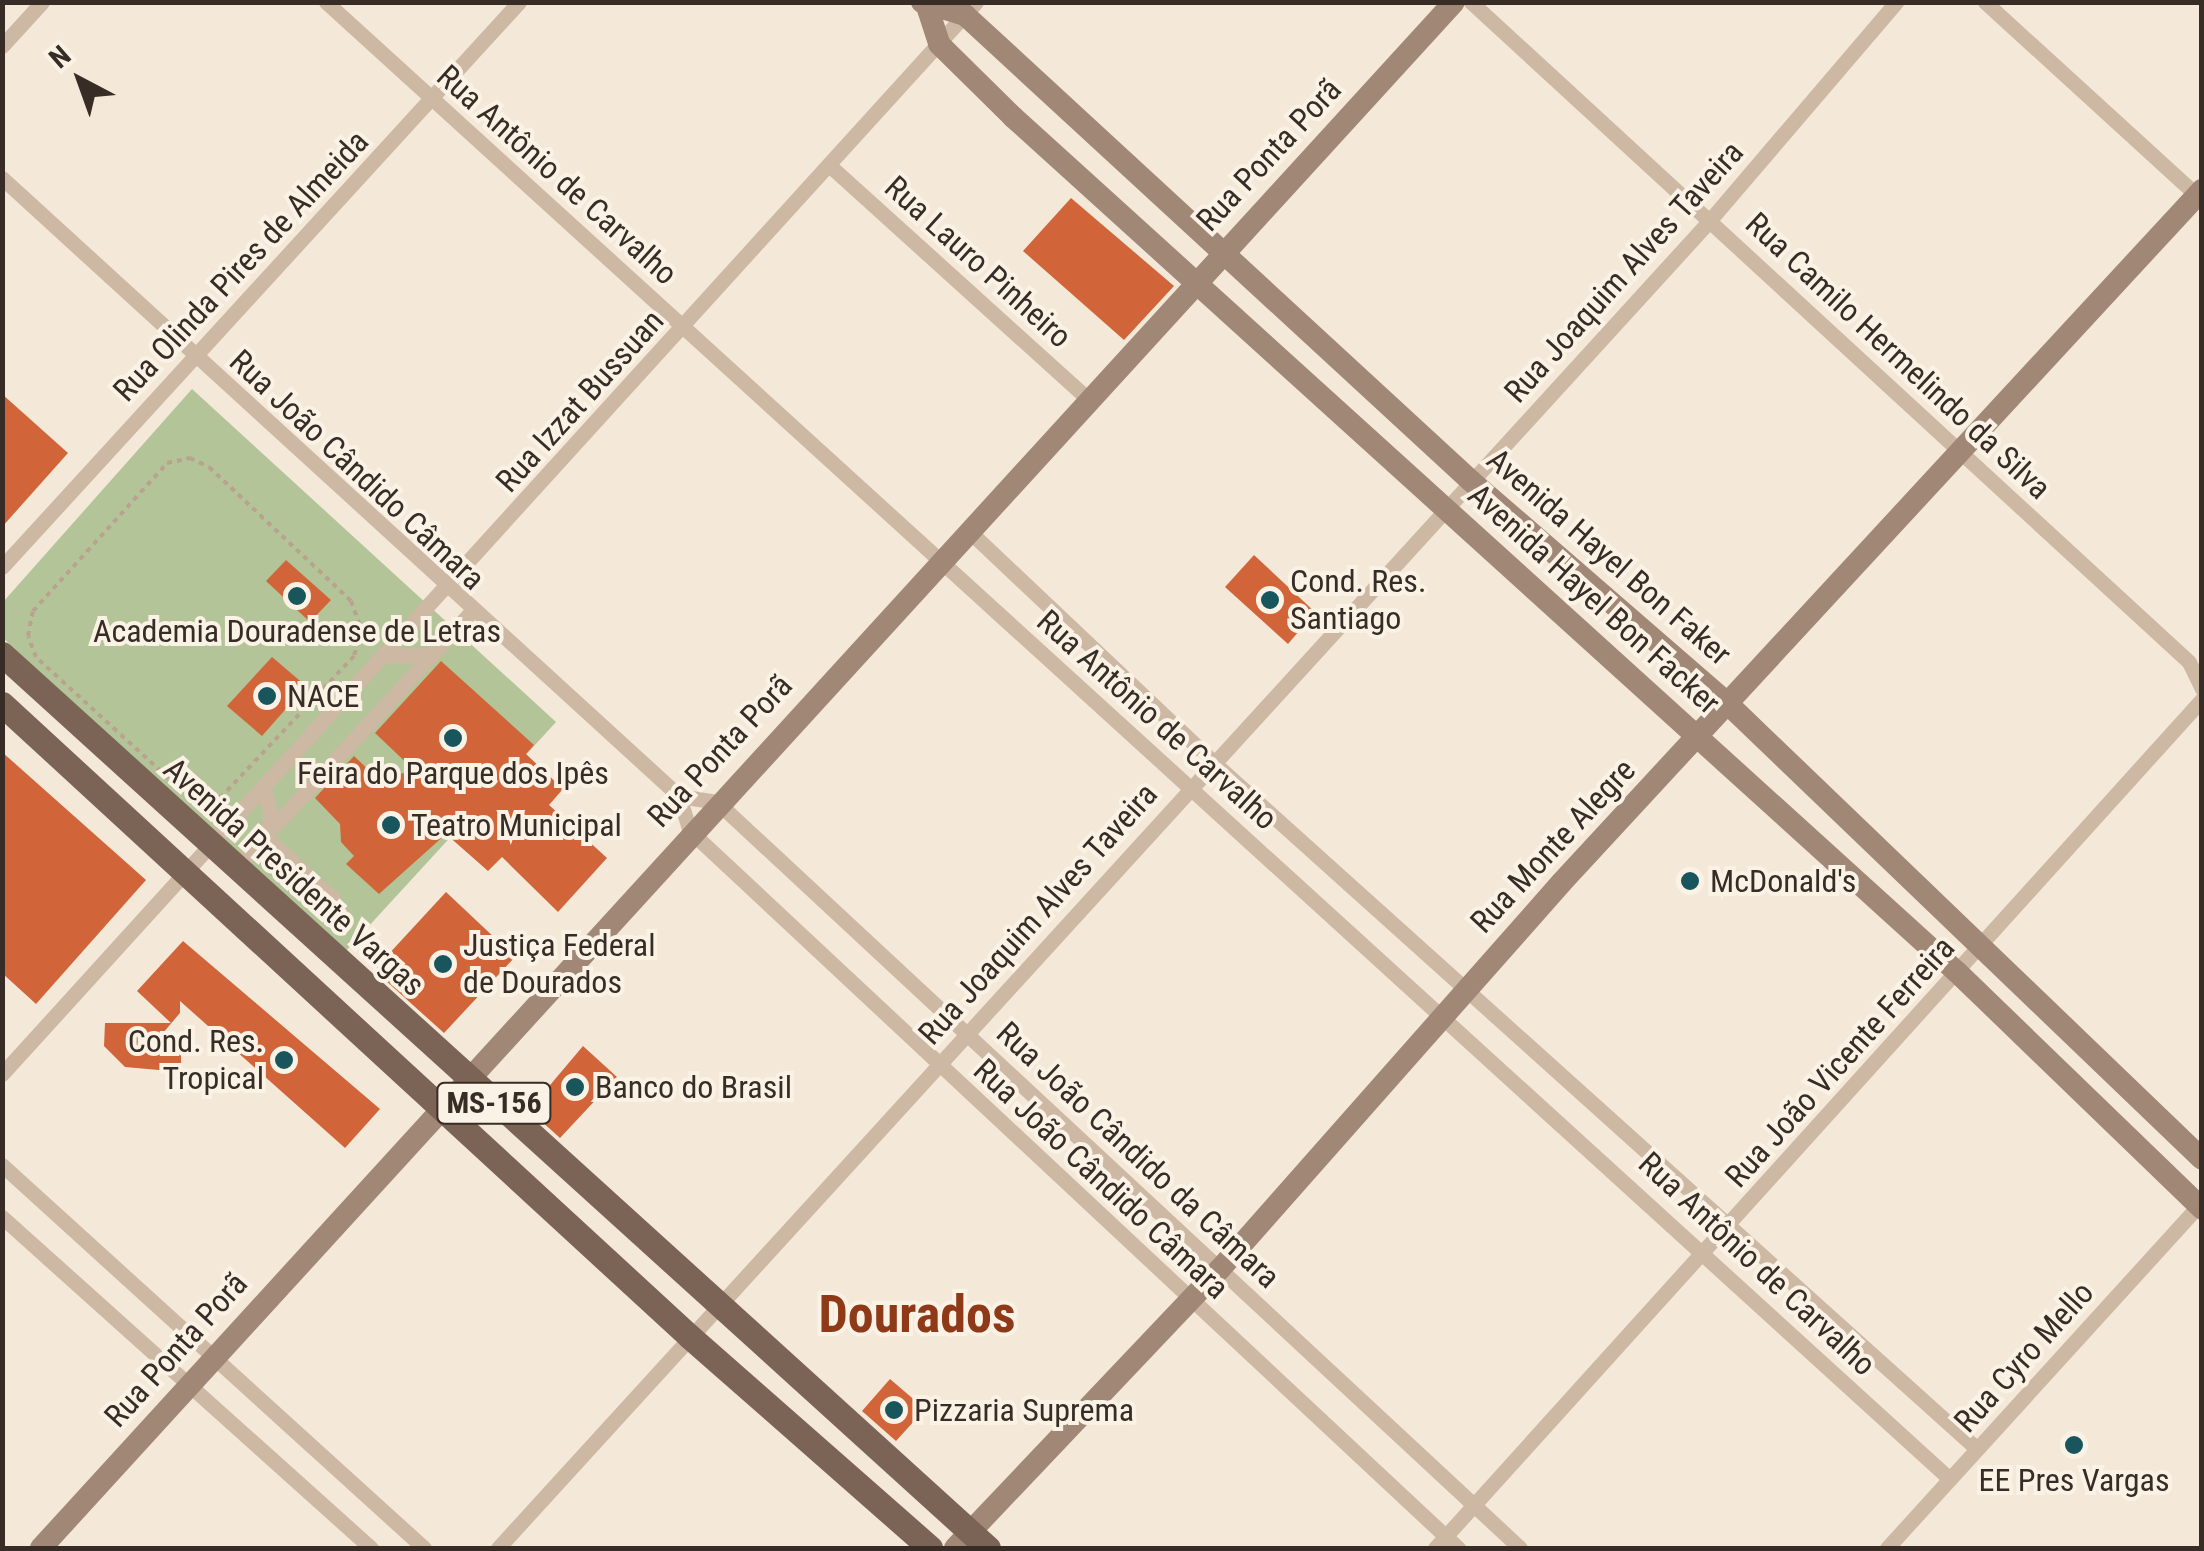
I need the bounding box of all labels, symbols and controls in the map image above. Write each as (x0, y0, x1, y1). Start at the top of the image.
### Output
north arrow (30, 30, 130, 130)
text: N (43, 39, 77, 75)
street label: Rua Antônio de Carvalho (429, 57, 685, 293)
street label: Rua Ponta Porã (1189, 71, 1349, 239)
street label: Rua Olinda Pires de Almeida (105, 123, 377, 409)
street label: Rua Joaquim Alves Taveira (1496, 133, 1752, 411)
street label: Rua Lauro Pinheiro (877, 168, 1079, 356)
street label: Rua Camilo Hermelindo da Silva (1738, 205, 2058, 507)
street label: Rua Izzat Bussuan (488, 302, 672, 500)
street label: Rua João Cândido Câmara (222, 342, 492, 598)
street label: Avenida Hayel Bon Faker (1479, 441, 1739, 673)
street label: Avenida Hayel Bon Facker (1460, 476, 1728, 722)
place label: Cond. Res. Santiago (1290, 563, 1426, 638)
marker: Academia Douradense de Letras (286, 585, 308, 607)
marker: Cond. Res. Santiago (1259, 589, 1281, 611)
street label: Rua Antônio de Carvalho (1029, 602, 1285, 838)
place label: Academia Douradense de Letras (93, 612, 501, 650)
street label: Rua Ponta Porã (640, 667, 800, 835)
place label: NACE (287, 677, 359, 715)
marker: NACE (256, 685, 278, 707)
marker: Feira do Parque dos Ipês (442, 727, 464, 749)
street label: Avenida Presidente Vargas (156, 750, 432, 1004)
street label: Rua Monte Alegre (1463, 751, 1643, 941)
place label: Feira do Parque dos Ipês (297, 754, 609, 792)
street label: Rua Joaquim Alves Taveira (910, 775, 1166, 1053)
place label: Teatro Municipal (411, 806, 622, 844)
marker: Teatro Municipal (380, 814, 402, 836)
place label: McDonald's (1710, 862, 1856, 900)
marker: McDonald's (1679, 870, 1701, 892)
place label: Justiça Federal de Dourados (463, 927, 656, 1002)
street label: Rua João Vicente Ferreira (1717, 929, 1963, 1195)
marker: Justiça Federal de Dourados (432, 953, 454, 975)
street label: Rua João Cândido da Câmara (989, 1014, 1287, 1296)
place label: Cond. Res. Tropical (128, 1023, 264, 1098)
marker: Cond. Res. Tropical (273, 1049, 295, 1071)
street label: Rua João Cândido Câmara (966, 1051, 1236, 1307)
place label: Banco do Brasil (595, 1068, 792, 1106)
marker: Banco do Brasil (564, 1076, 586, 1098)
road number: MS-156 (434, 1078, 554, 1128)
street label: Rua Antônio de Carvalho (1631, 1144, 1883, 1384)
street label: Rua Ponta Porã (97, 1265, 255, 1435)
street label: Rua Cyro Mello (1946, 1274, 2102, 1440)
district label: Dourados (818, 1284, 1016, 1346)
place label: Pizzaria Suprema (914, 1391, 1134, 1429)
marker: Pizzaria Suprema (883, 1399, 905, 1421)
marker: EE Pres Vargas (2063, 1434, 2085, 1456)
place label: EE Pres Vargas (1979, 1461, 2169, 1499)

